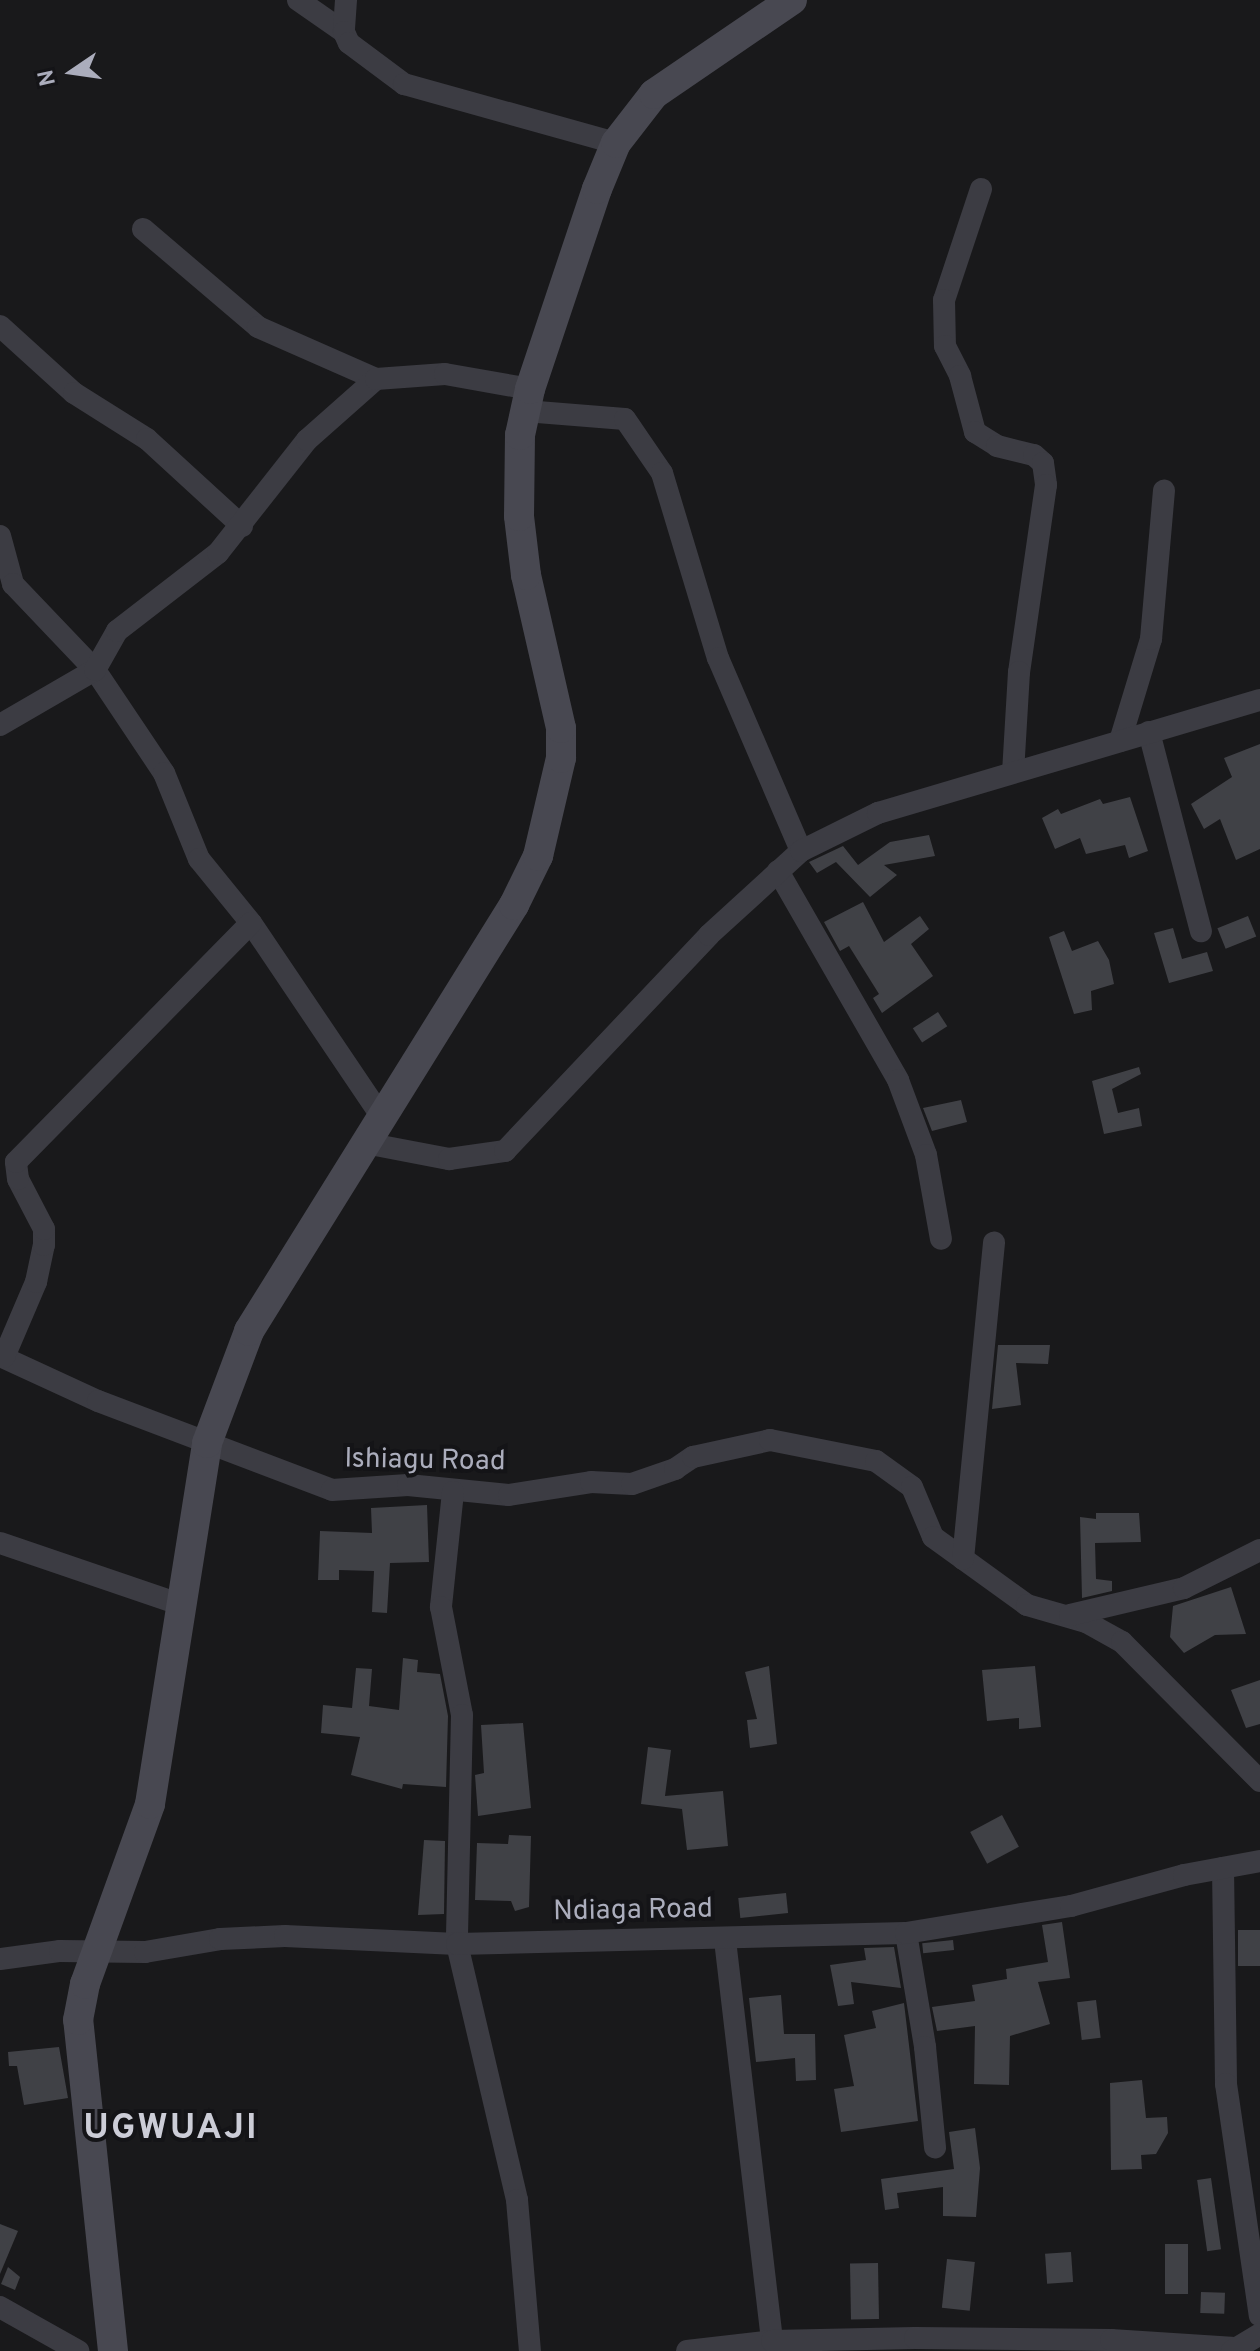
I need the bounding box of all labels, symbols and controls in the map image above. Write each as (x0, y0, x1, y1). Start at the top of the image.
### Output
north arrow (32, 32, 112, 112)
text: N (33, 67, 63, 88)
street label: Ishiagu Road (344, 1443, 506, 1479)
street label: Ndiaga Road (553, 1893, 713, 1929)
district label: UGWUAJI (83, 2108, 259, 2152)

